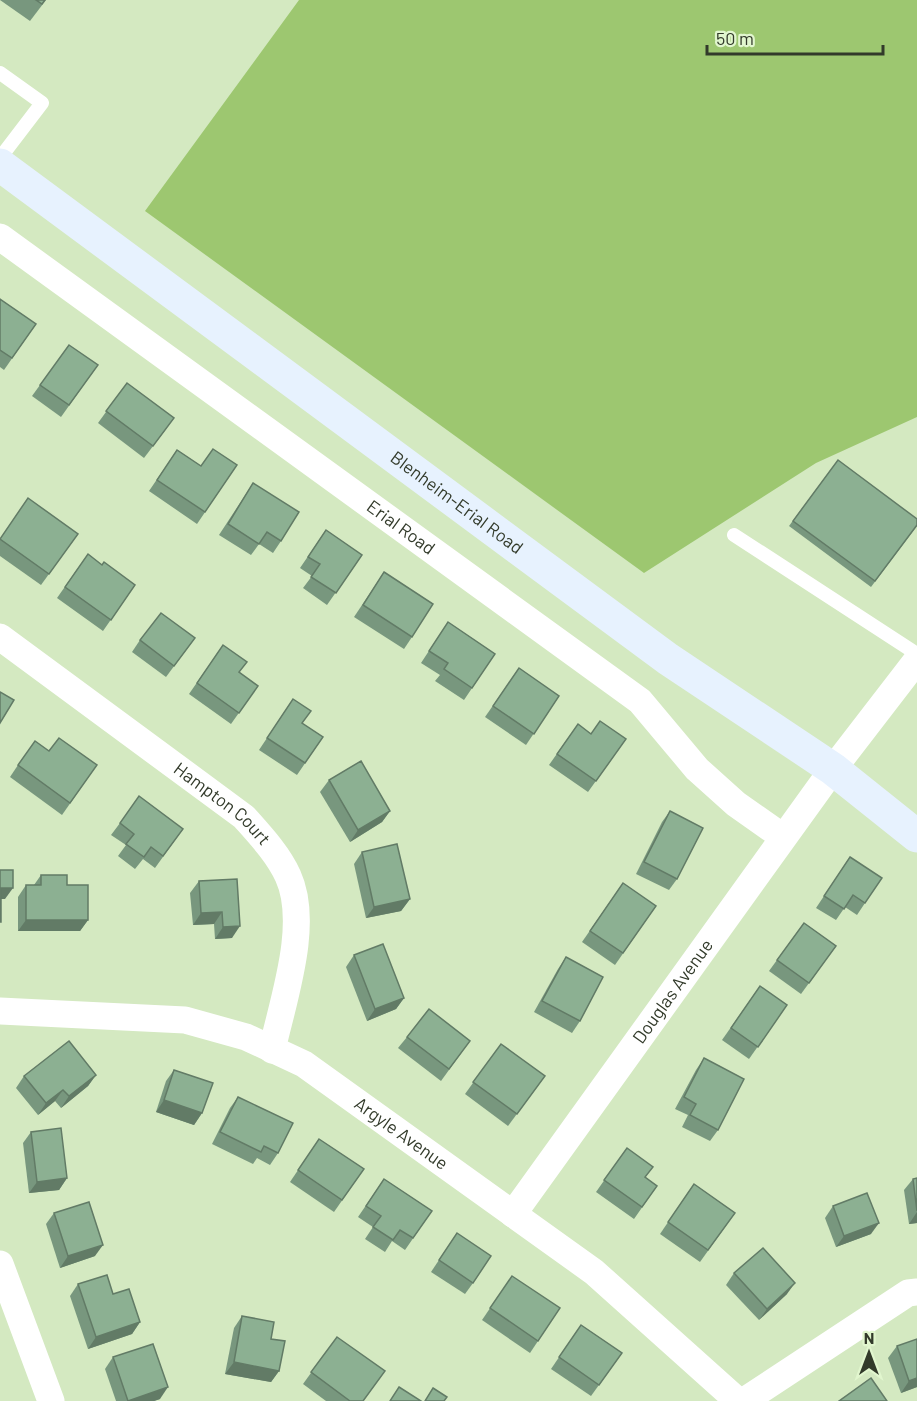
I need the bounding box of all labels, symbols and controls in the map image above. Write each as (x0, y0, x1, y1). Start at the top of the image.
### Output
scale bar (707, 18, 882, 56)
text: 50 m (716, 27, 754, 49)
street label: Blenheim-Erial Road (386, 448, 528, 558)
street label: Erial Road (362, 495, 438, 559)
street label: Hampton Court (170, 757, 276, 849)
street label: Douglas Avenue (627, 935, 717, 1047)
street label: Argyle Avenue (351, 1092, 453, 1174)
north arrow (839, 1323, 899, 1383)
text: N (864, 1328, 874, 1347)

